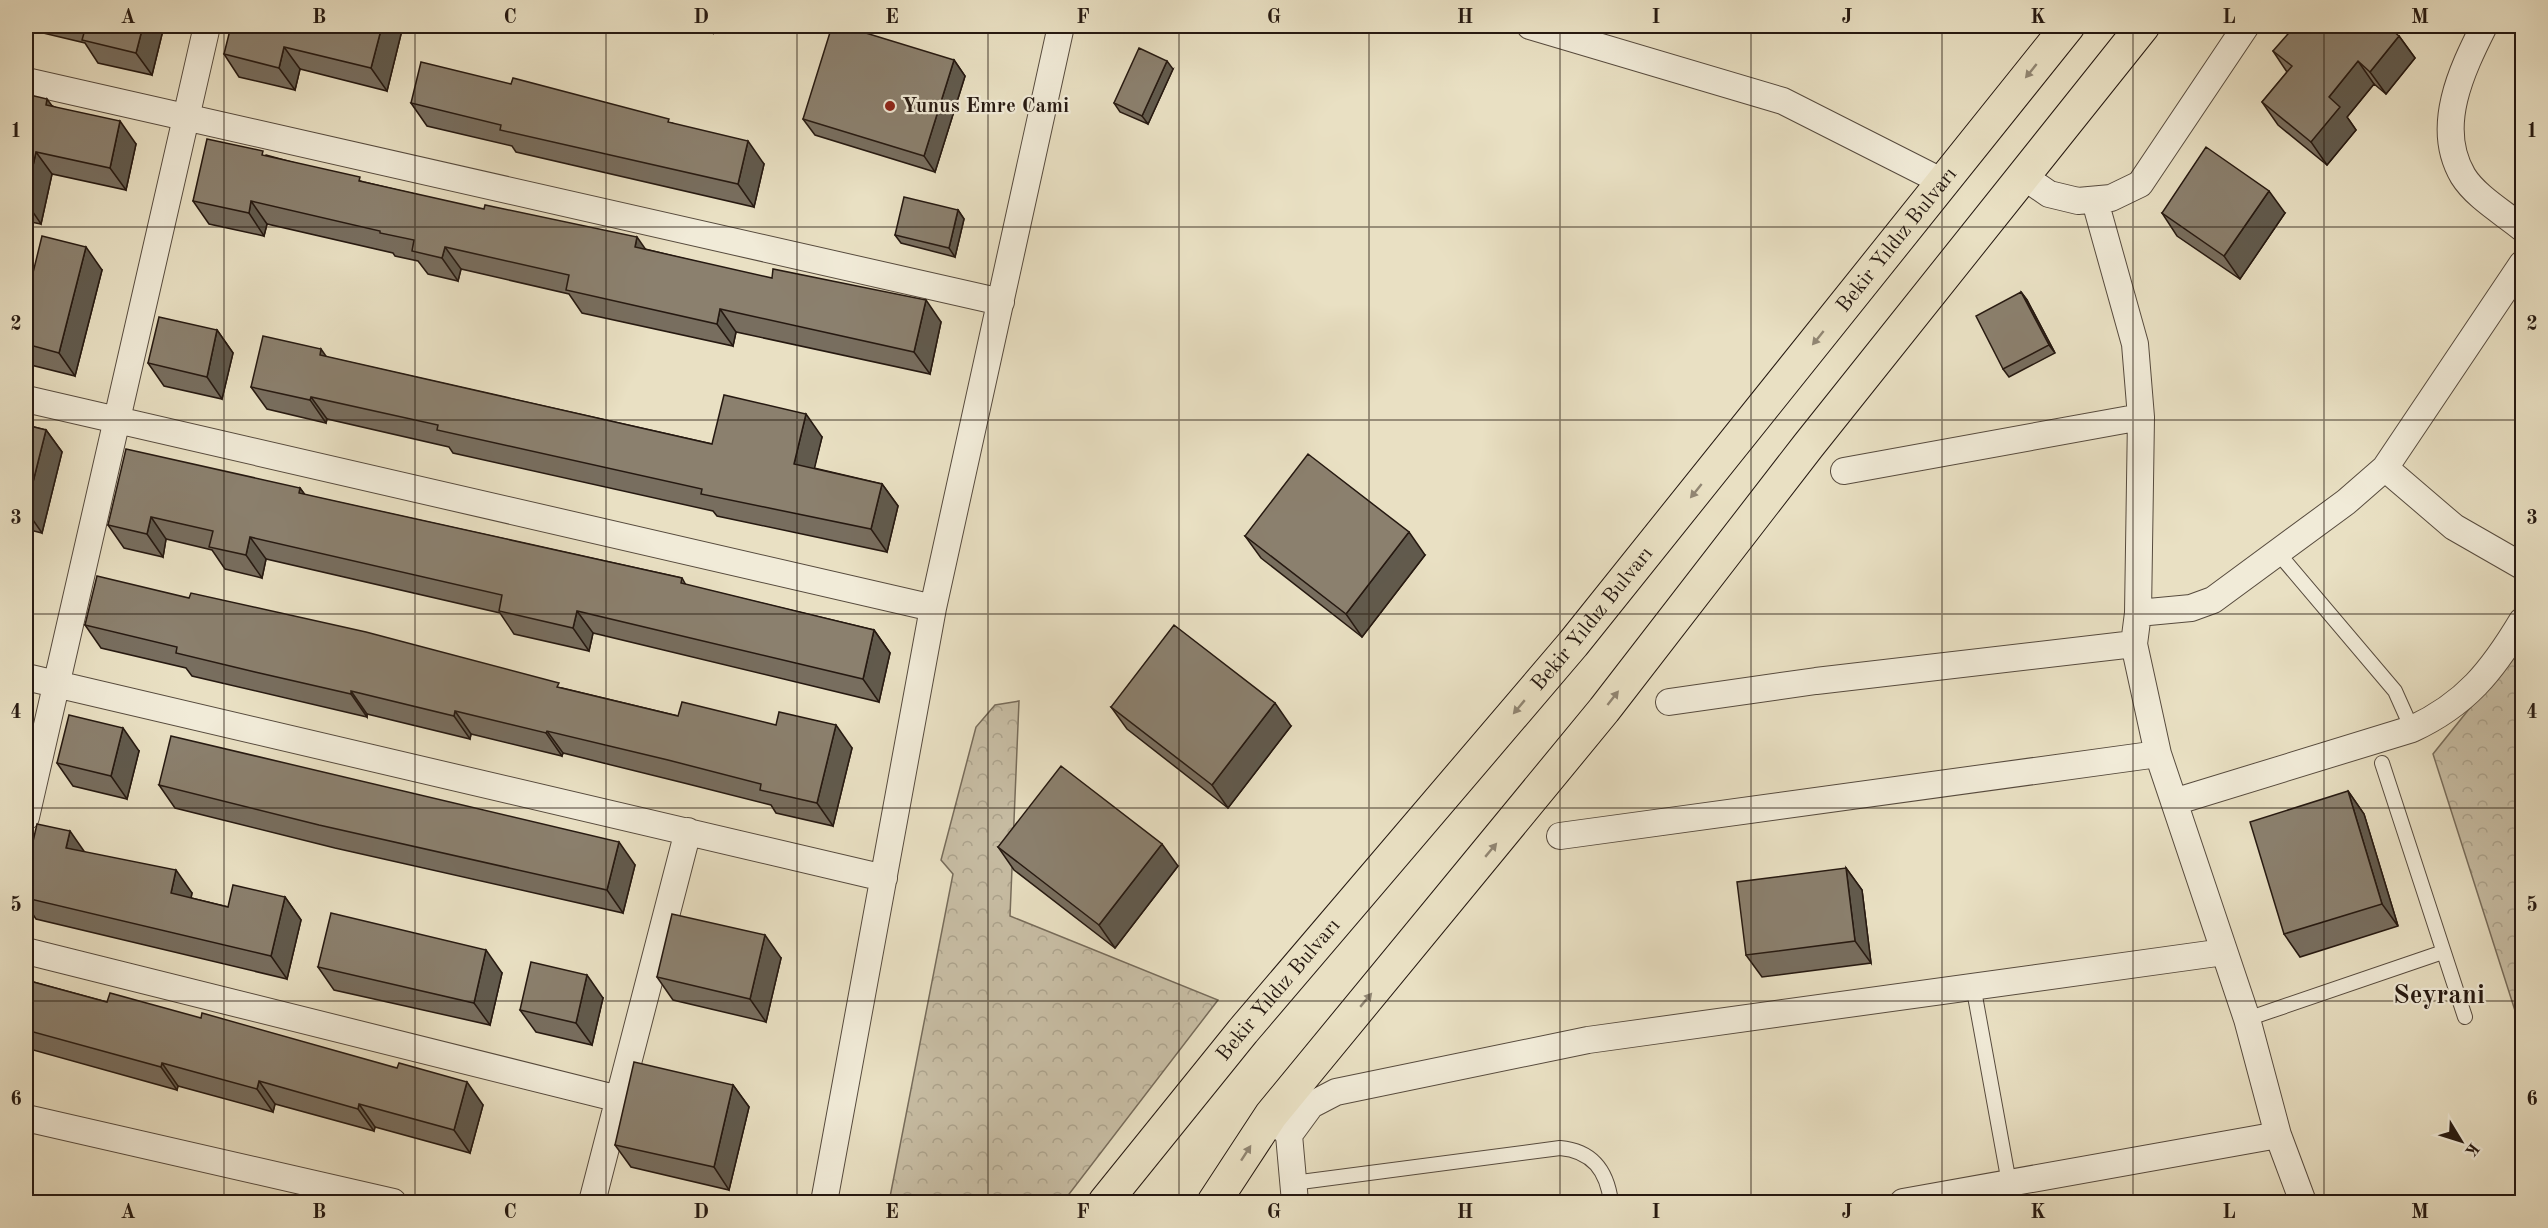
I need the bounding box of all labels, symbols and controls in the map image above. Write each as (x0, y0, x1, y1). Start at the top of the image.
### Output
text: A (120, 8, 136, 28)
text: B (312, 8, 326, 28)
text: C (503, 8, 517, 28)
text: D (693, 8, 709, 28)
text: E (885, 8, 899, 28)
text: F (1076, 8, 1090, 28)
text: G (1267, 8, 1281, 28)
text: H (1457, 8, 1473, 28)
text: I (1652, 8, 1660, 28)
text: J (1842, 8, 1853, 28)
text: K (2030, 8, 2046, 28)
text: L (2222, 8, 2236, 28)
text: M (2411, 8, 2429, 28)
one-way arrow (2025, 63, 2038, 79)
place label: Yunus Emre Cami (902, 96, 1069, 117)
marker: Yunus Emre Cami (883, 99, 897, 113)
text: 1 (10, 122, 22, 142)
text: 1 (2526, 122, 2538, 142)
street label: Bekir Yıldız Bulvarı (1833, 164, 1961, 316)
text: 2 (10, 315, 22, 335)
text: 2 (2526, 315, 2538, 335)
one-way arrow (1812, 331, 1824, 346)
one-way arrow (1690, 483, 1702, 498)
text: 3 (10, 509, 22, 529)
text: 3 (2526, 509, 2538, 529)
street label: Bekir Yıldız Bulvarı (1528, 543, 1657, 695)
one-way arrow (1607, 691, 1619, 706)
one-way arrow (1513, 699, 1526, 715)
text: 4 (10, 703, 22, 723)
text: 4 (2526, 703, 2538, 723)
one-way arrow (1484, 842, 1497, 858)
text: 5 (10, 895, 22, 916)
text: 5 (2526, 895, 2538, 916)
street label: Bekir Yıldız Bulvarı (1213, 915, 1344, 1065)
district label: Seyrani (2393, 982, 2485, 1009)
one-way arrow (1360, 992, 1373, 1008)
text: 6 (10, 1090, 22, 1110)
text: 6 (2526, 1090, 2538, 1110)
north arrow (2431, 1111, 2491, 1171)
text: K (2461, 1139, 2481, 1159)
one-way arrow (1240, 1146, 1252, 1162)
text: A (120, 1203, 136, 1223)
text: B (312, 1203, 326, 1223)
text: C (503, 1203, 517, 1223)
text: D (693, 1203, 709, 1223)
text: E (885, 1203, 899, 1223)
text: F (1076, 1203, 1090, 1223)
text: G (1267, 1203, 1281, 1223)
text: H (1457, 1203, 1473, 1223)
text: I (1652, 1203, 1660, 1223)
text: J (1842, 1203, 1853, 1223)
text: K (2030, 1203, 2046, 1223)
text: L (2222, 1203, 2236, 1223)
text: M (2411, 1203, 2429, 1223)

